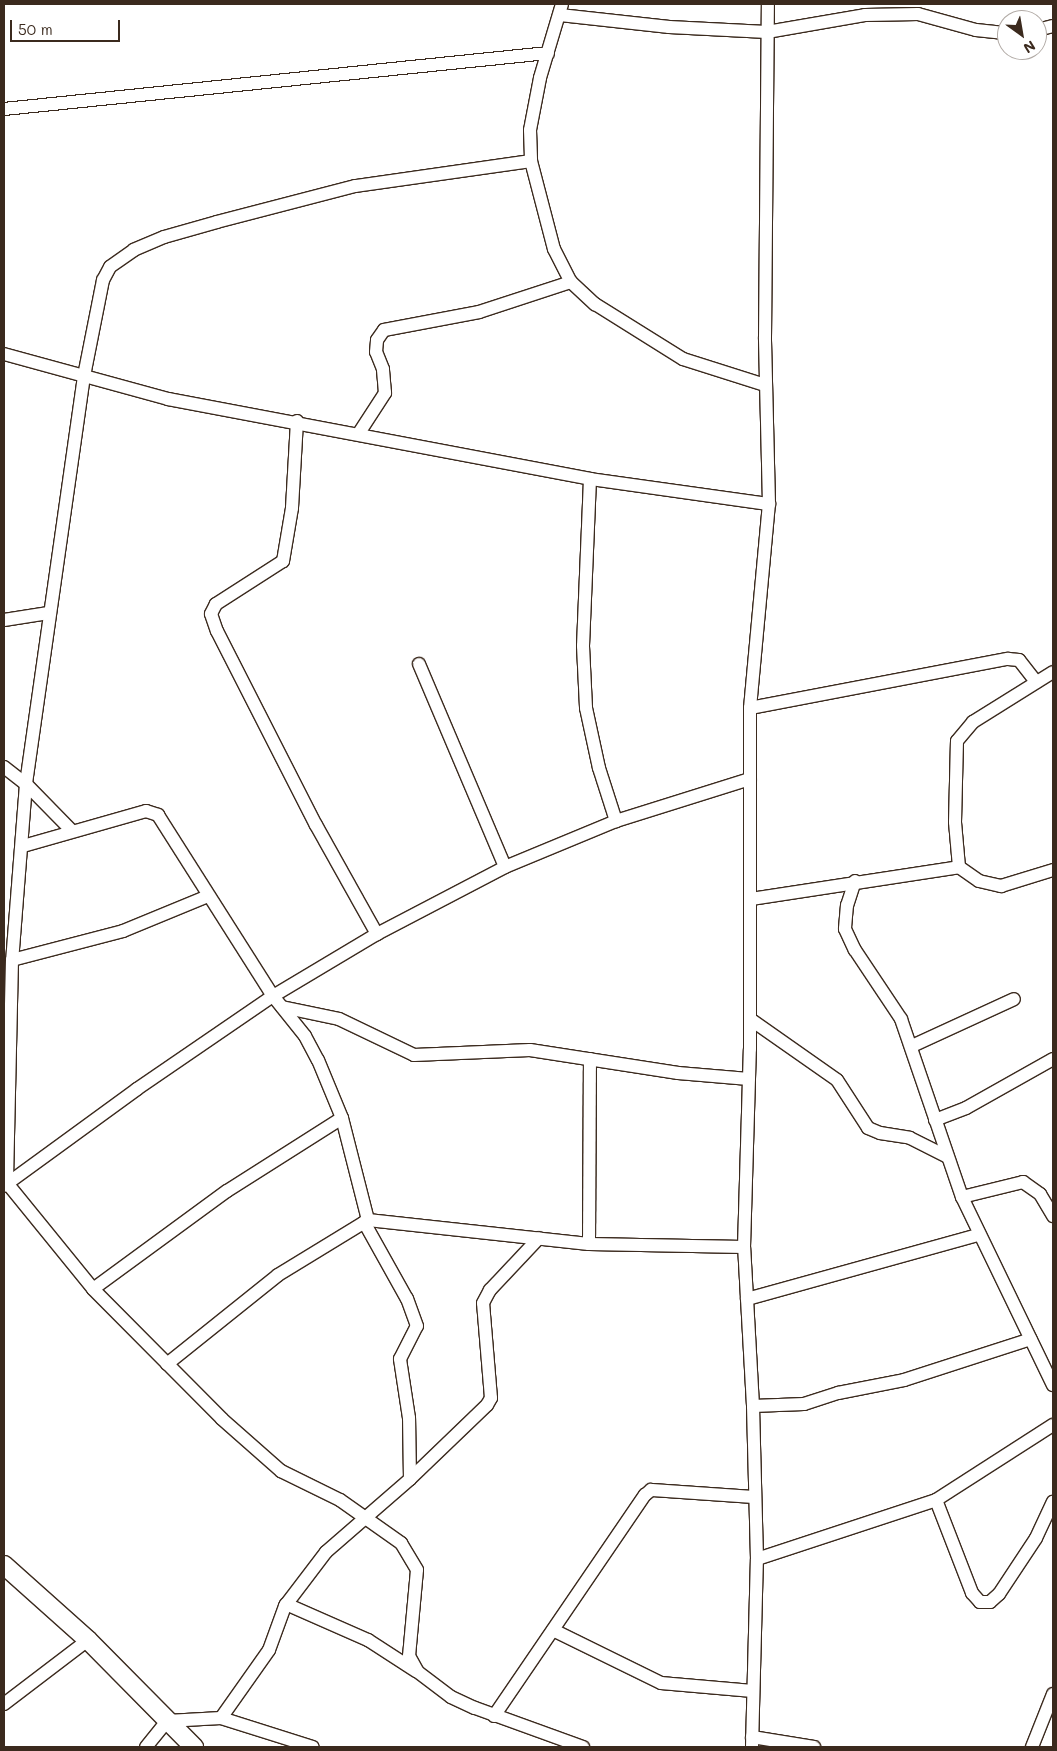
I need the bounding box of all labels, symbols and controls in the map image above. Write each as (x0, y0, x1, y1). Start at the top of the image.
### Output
scale bar (12, 10, 122, 42)
north arrow (997, 10, 1047, 60)
text: 50 m (18, 19, 53, 39)
text: N (1020, 36, 1039, 58)

